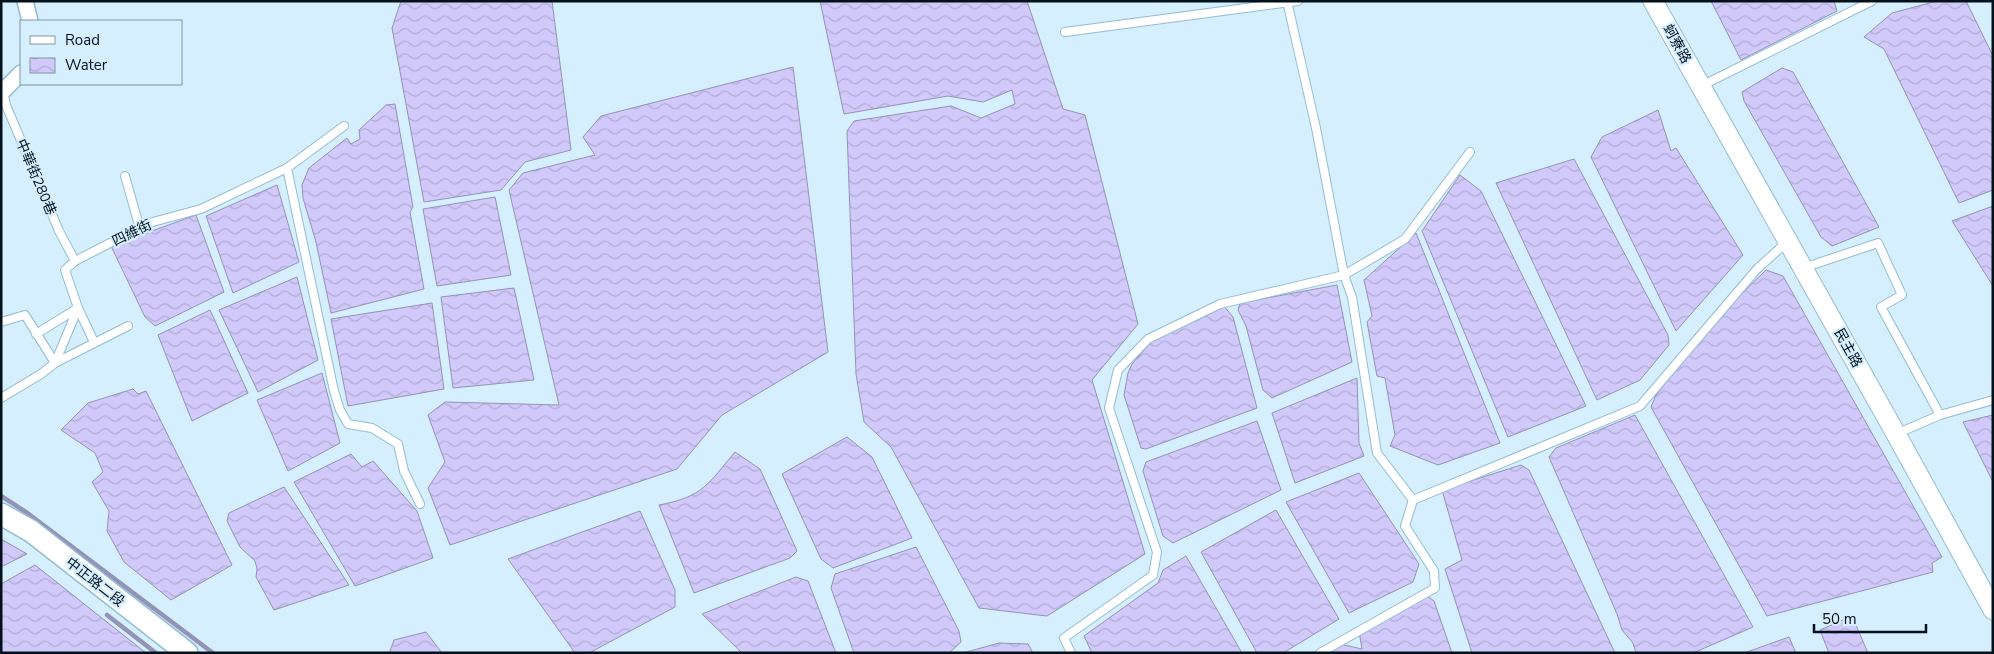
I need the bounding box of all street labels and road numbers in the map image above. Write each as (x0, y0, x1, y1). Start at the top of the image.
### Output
street label: 蚵寮路 (1659, 21, 1695, 67)
street label: 中華街280巷 (11, 136, 61, 218)
street label: 四維街 (109, 215, 155, 251)
street label: 民主路 (1830, 325, 1866, 371)
street label: 中正路二段 (62, 553, 128, 611)

